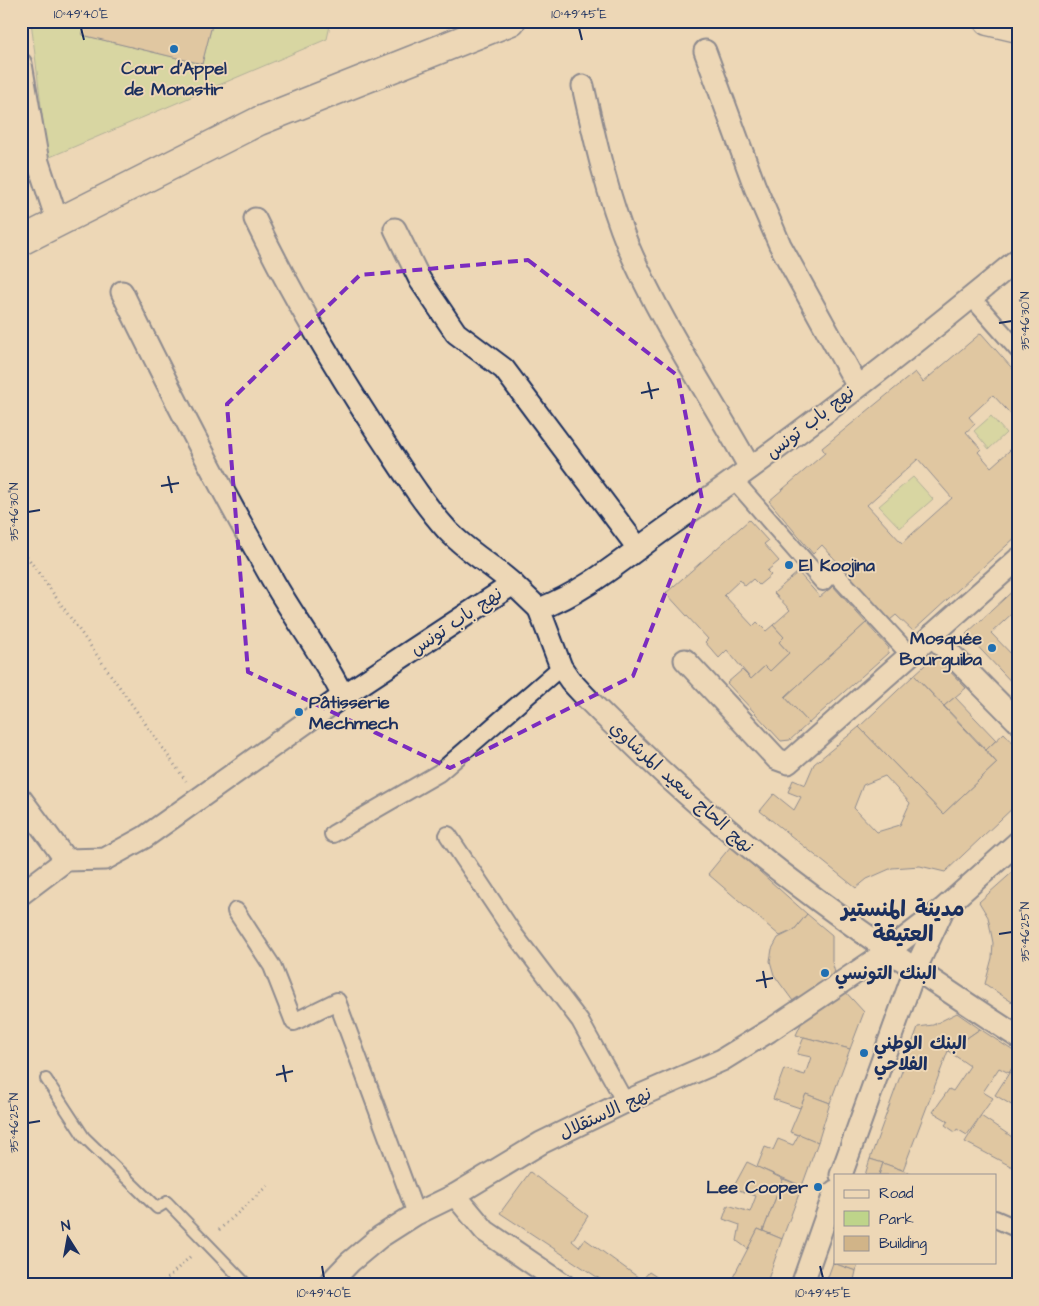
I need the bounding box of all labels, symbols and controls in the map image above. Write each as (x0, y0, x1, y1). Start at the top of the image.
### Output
text: 10°49'40"E (54, 6, 108, 23)
text: 10°49'45"E (551, 6, 607, 23)
marker: Cour d’Appel de Monastir (168, 43, 180, 55)
place label: Cour d’Appel de Monastir (121, 56, 227, 102)
text: 35°46'30"N (1017, 291, 1034, 350)
street label: نهج باب تونس (761, 380, 860, 465)
text: 35°46'30"N (6, 482, 23, 541)
place label: El Koojina (799, 553, 876, 578)
marker: El Koojina (783, 559, 795, 571)
street label: نهج باب تونس (405, 581, 507, 662)
place label: Mosquée Bourguiba (900, 626, 983, 673)
marker: Mosquée Bourguiba (986, 642, 998, 654)
place label: Pâtisserie Mechmech (309, 690, 399, 736)
marker: Pâtisserie Mechmech (293, 706, 305, 718)
street label: نهج الحاج سعيد المرشاوي (604, 716, 759, 859)
district label: مدينة المنستير العتيقة (839, 894, 965, 950)
text: 35°46'25"N (1017, 901, 1034, 962)
place label: البنك التونسي (835, 961, 937, 989)
marker: البنك التونسي (819, 967, 831, 979)
place label: البنك الوطني الفلاحي (874, 1031, 967, 1080)
marker: البنك الوطني الفلاحي (858, 1047, 870, 1059)
street label: نهج الاستقلال (555, 1081, 656, 1146)
text: 35°46'25"N (6, 1092, 23, 1153)
legend (834, 1174, 996, 1264)
place label: Lee Cooper (706, 1175, 808, 1200)
marker: Lee Cooper (812, 1181, 824, 1193)
text: Road (879, 1183, 914, 1204)
text: Park (879, 1209, 914, 1230)
north arrow (42, 1214, 92, 1264)
text: N (59, 1216, 72, 1237)
text: Building (879, 1233, 927, 1255)
text: 10°49'40"E (297, 1285, 351, 1302)
text: 10°49'45"E (795, 1285, 851, 1302)

